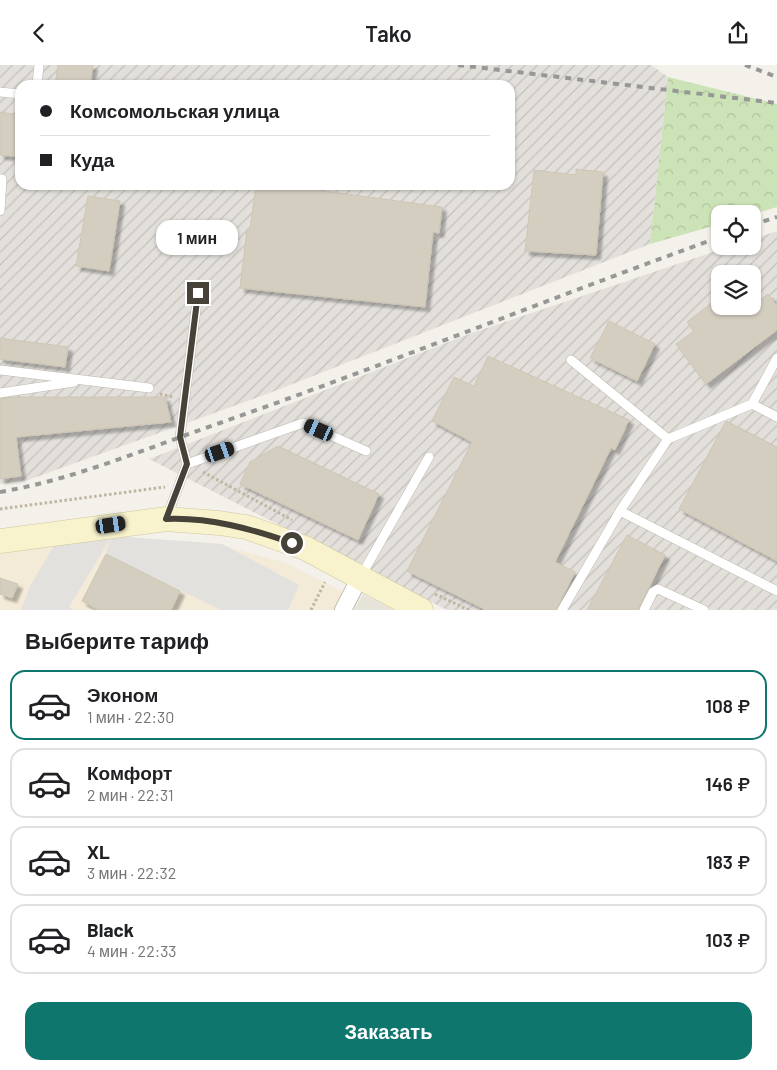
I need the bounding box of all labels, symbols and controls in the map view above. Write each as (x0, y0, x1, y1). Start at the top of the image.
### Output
icon: back (25, 19, 53, 47)
icon: share (724, 19, 752, 47)
text: Tako (365, 20, 412, 46)
text: Комсомольская улица (70, 99, 279, 122)
text: Куда (70, 148, 114, 171)
map controls (711, 205, 761, 315)
button: locate (711, 205, 761, 255)
callout: 1 мин (157, 221, 239, 255)
text: 1 мин (177, 228, 217, 247)
button: layers (711, 265, 761, 315)
route end (187, 282, 209, 304)
car (302, 417, 335, 443)
car (203, 440, 236, 464)
car (95, 515, 126, 535)
route start (281, 532, 303, 554)
text: Выберите тариф (25, 627, 209, 653)
icon: car (27, 683, 72, 728)
text: Эконом (87, 683, 158, 706)
text: 108 ₽ (705, 694, 750, 717)
text: 1 мин · 22:30 (87, 707, 174, 726)
icon: car (27, 761, 72, 806)
text: Комфорт (87, 761, 172, 784)
text: 146 ₽ (705, 772, 750, 795)
text: 2 мин · 22:31 (87, 785, 174, 804)
icon: car (27, 839, 72, 884)
text: XL (87, 840, 110, 863)
text: 183 ₽ (706, 850, 750, 873)
text: 3 мин · 22:32 (87, 863, 176, 882)
icon: car (27, 917, 72, 962)
text: Black (87, 918, 134, 941)
text: 103 ₽ (705, 928, 750, 951)
text: 4 мин · 22:33 (87, 941, 177, 960)
button: Заказать (25, 1002, 752, 1060)

